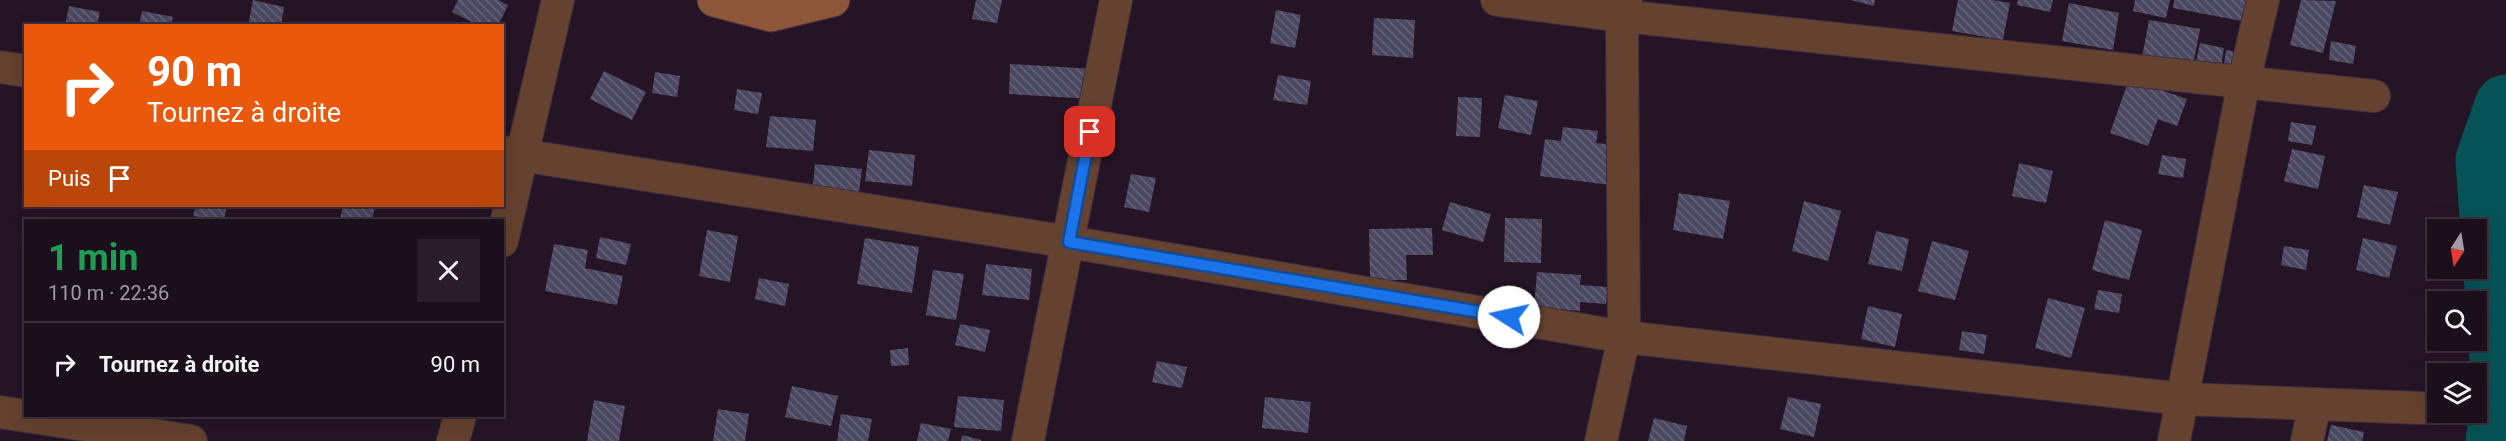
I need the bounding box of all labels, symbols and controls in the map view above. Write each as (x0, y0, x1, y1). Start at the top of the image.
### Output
text: 90 m (147, 47, 242, 96)
icon: right (48, 48, 126, 126)
text: Tournez à droite (147, 97, 341, 129)
pin (1064, 106, 1115, 157)
icon: arrive (1073, 115, 1106, 148)
icon: arrive (103, 162, 136, 195)
text: Puis (48, 166, 91, 191)
north arrow (2427, 219, 2487, 279)
map controls (2427, 219, 2487, 423)
text: 1 min (48, 237, 139, 279)
button: close (417, 239, 480, 302)
text: 110 m · 22:36 (48, 281, 169, 305)
position arrow (1477, 285, 1541, 349)
button: search (2427, 291, 2487, 351)
icon: right (48, 348, 81, 381)
text: Tournez à droite (99, 352, 259, 377)
text: 90 m (431, 352, 480, 377)
button: layers (2427, 363, 2487, 423)

